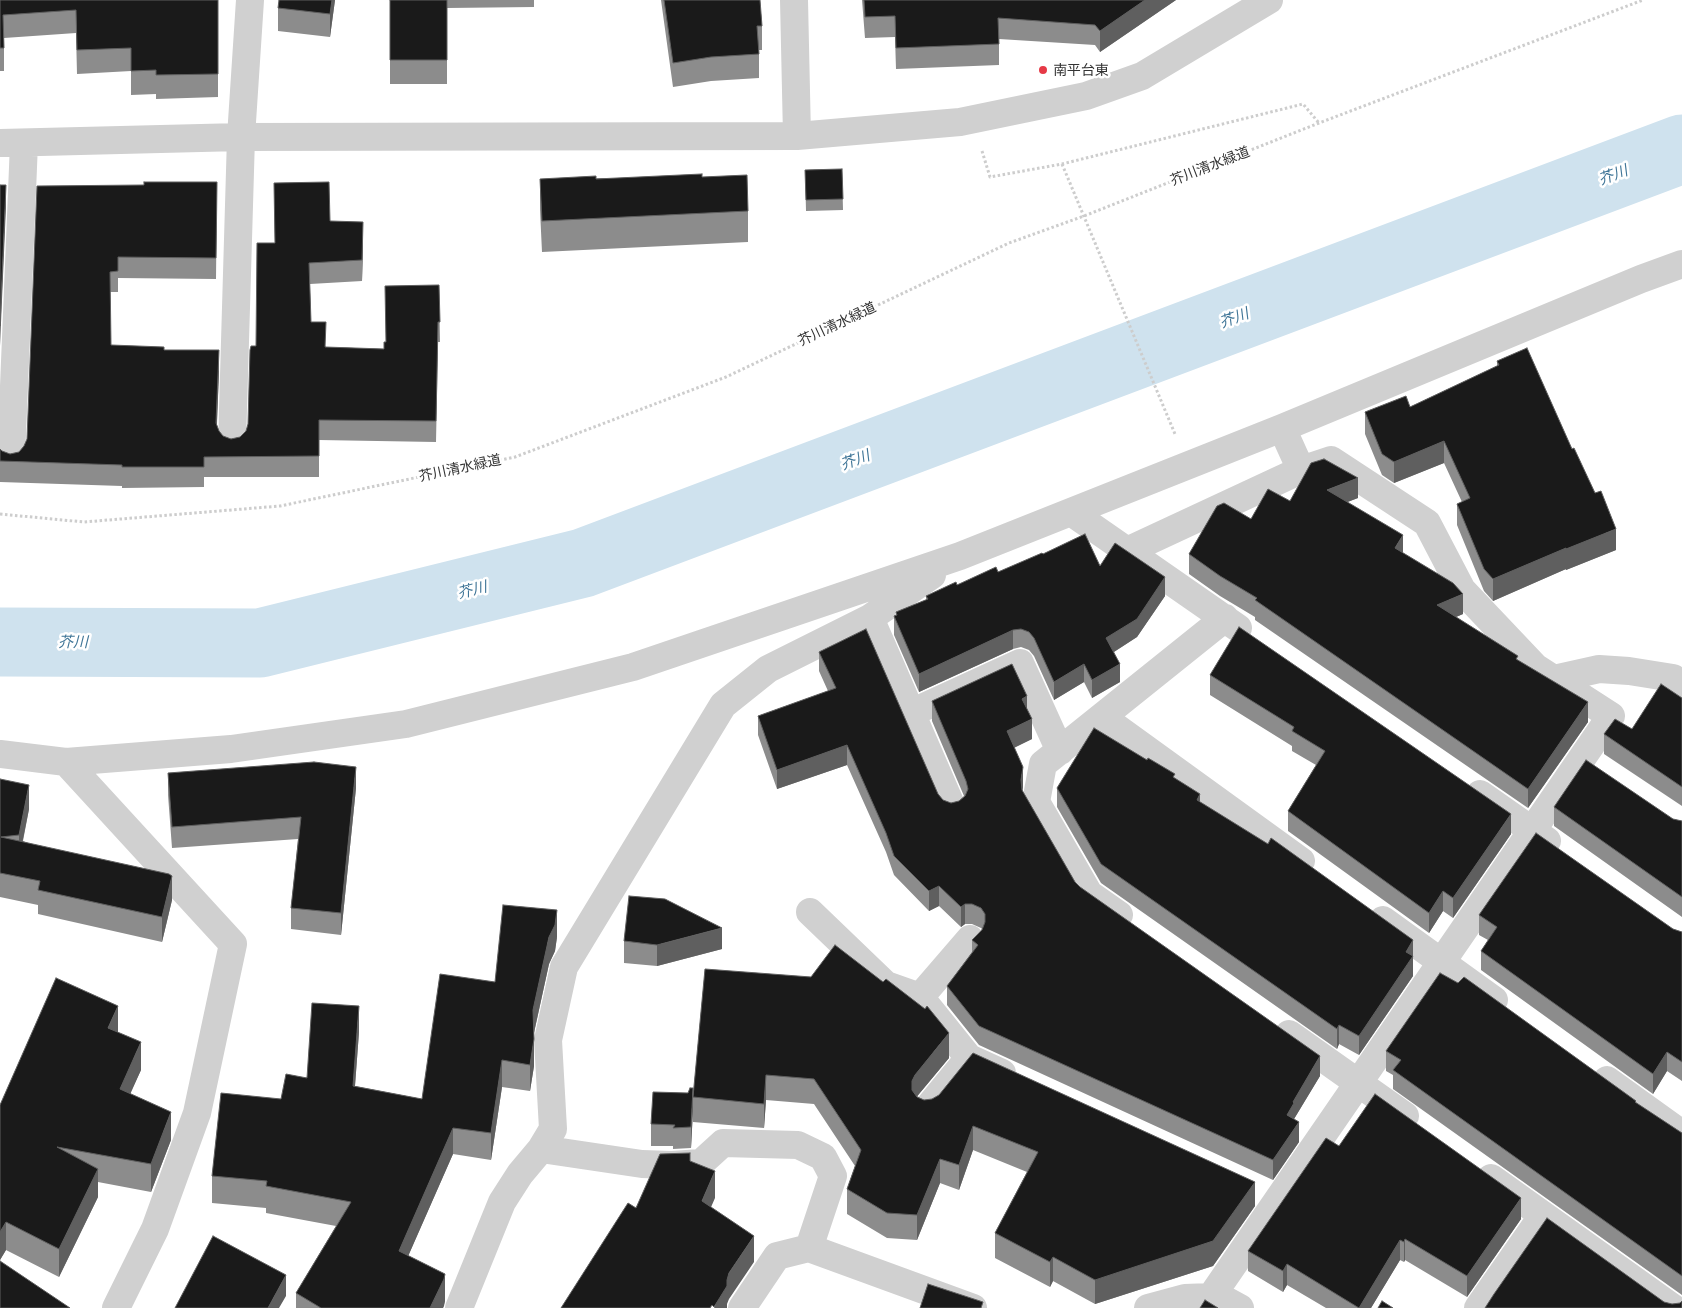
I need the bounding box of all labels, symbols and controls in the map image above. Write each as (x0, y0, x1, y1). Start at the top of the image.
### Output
place label: 南平台東 (1053, 62, 1109, 78)
marker: 南平台東 (1037, 64, 1049, 76)
street label: 芥川清水緑道 (1168, 143, 1252, 189)
water label: 芥川 (1596, 161, 1630, 189)
street label: 芥川清水緑道 (795, 299, 879, 349)
water label: 芥川 (1217, 304, 1251, 332)
water label: 芥川 (838, 446, 872, 474)
street label: 芥川清水緑道 (417, 451, 503, 485)
water label: 芥川 (455, 578, 489, 602)
water label: 芥川 (58, 633, 88, 651)

